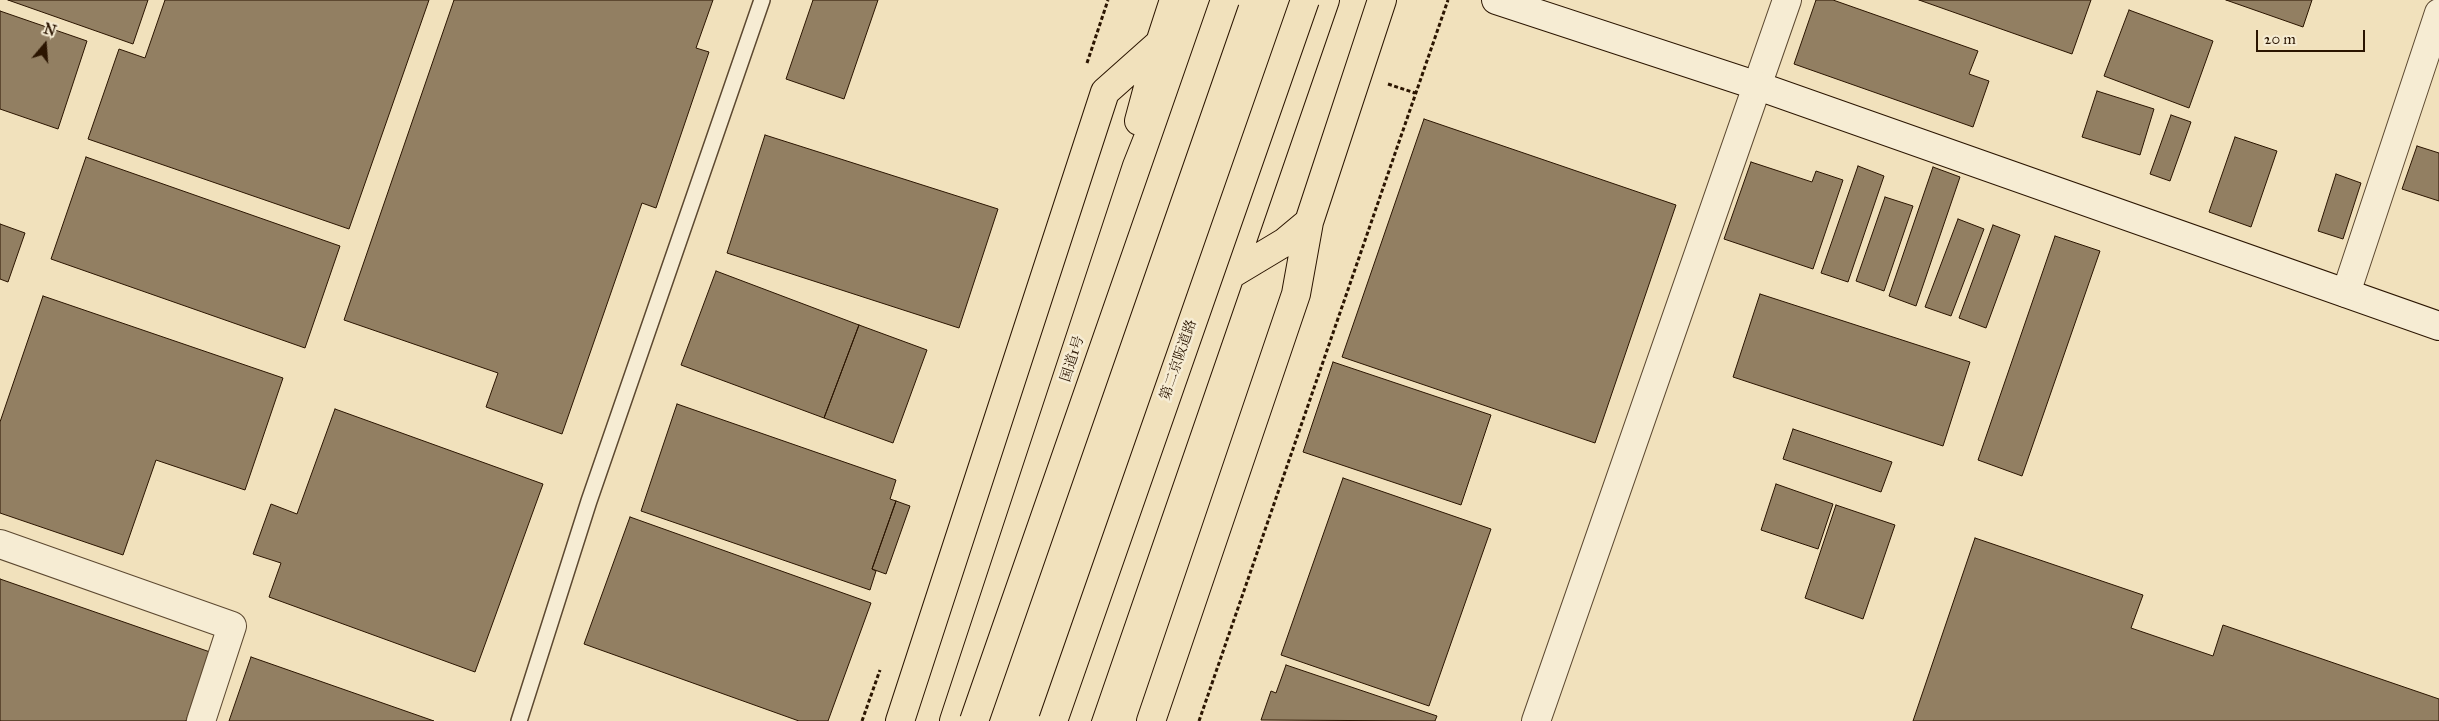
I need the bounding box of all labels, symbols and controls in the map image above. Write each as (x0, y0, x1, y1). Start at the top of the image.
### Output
north arrow (20, 20, 70, 70)
text: N (42, 20, 58, 40)
scale bar (2259, 20, 2368, 52)
text: 20 m (2264, 30, 2296, 48)
street label: 第二京阪道路 (1157, 318, 1201, 402)
street label: 国道1号 (1058, 334, 1088, 384)

